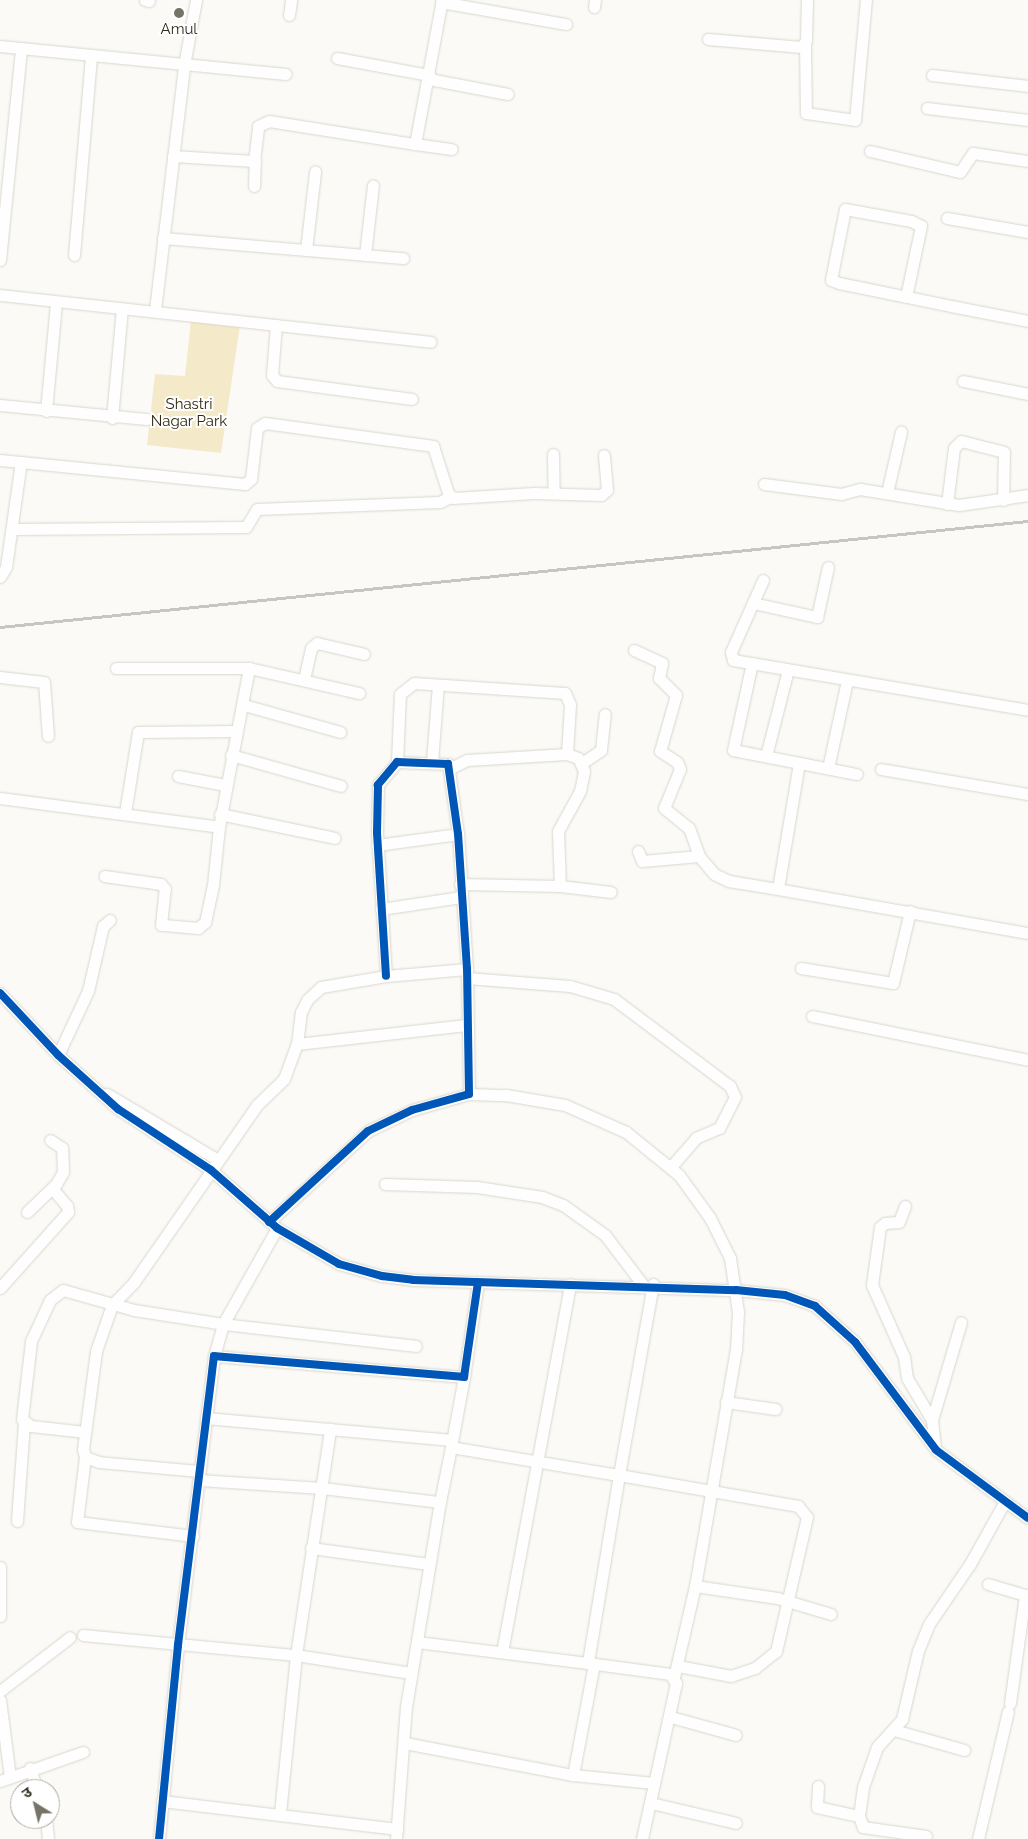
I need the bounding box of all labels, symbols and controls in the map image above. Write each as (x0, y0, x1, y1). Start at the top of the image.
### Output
marker: Amul (173, 7, 185, 19)
place label: Amul (161, 21, 197, 39)
park label: Shastri Nagar Park (151, 395, 227, 430)
north arrow (10, 1779, 60, 1829)
text: उ (19, 1784, 35, 1802)

